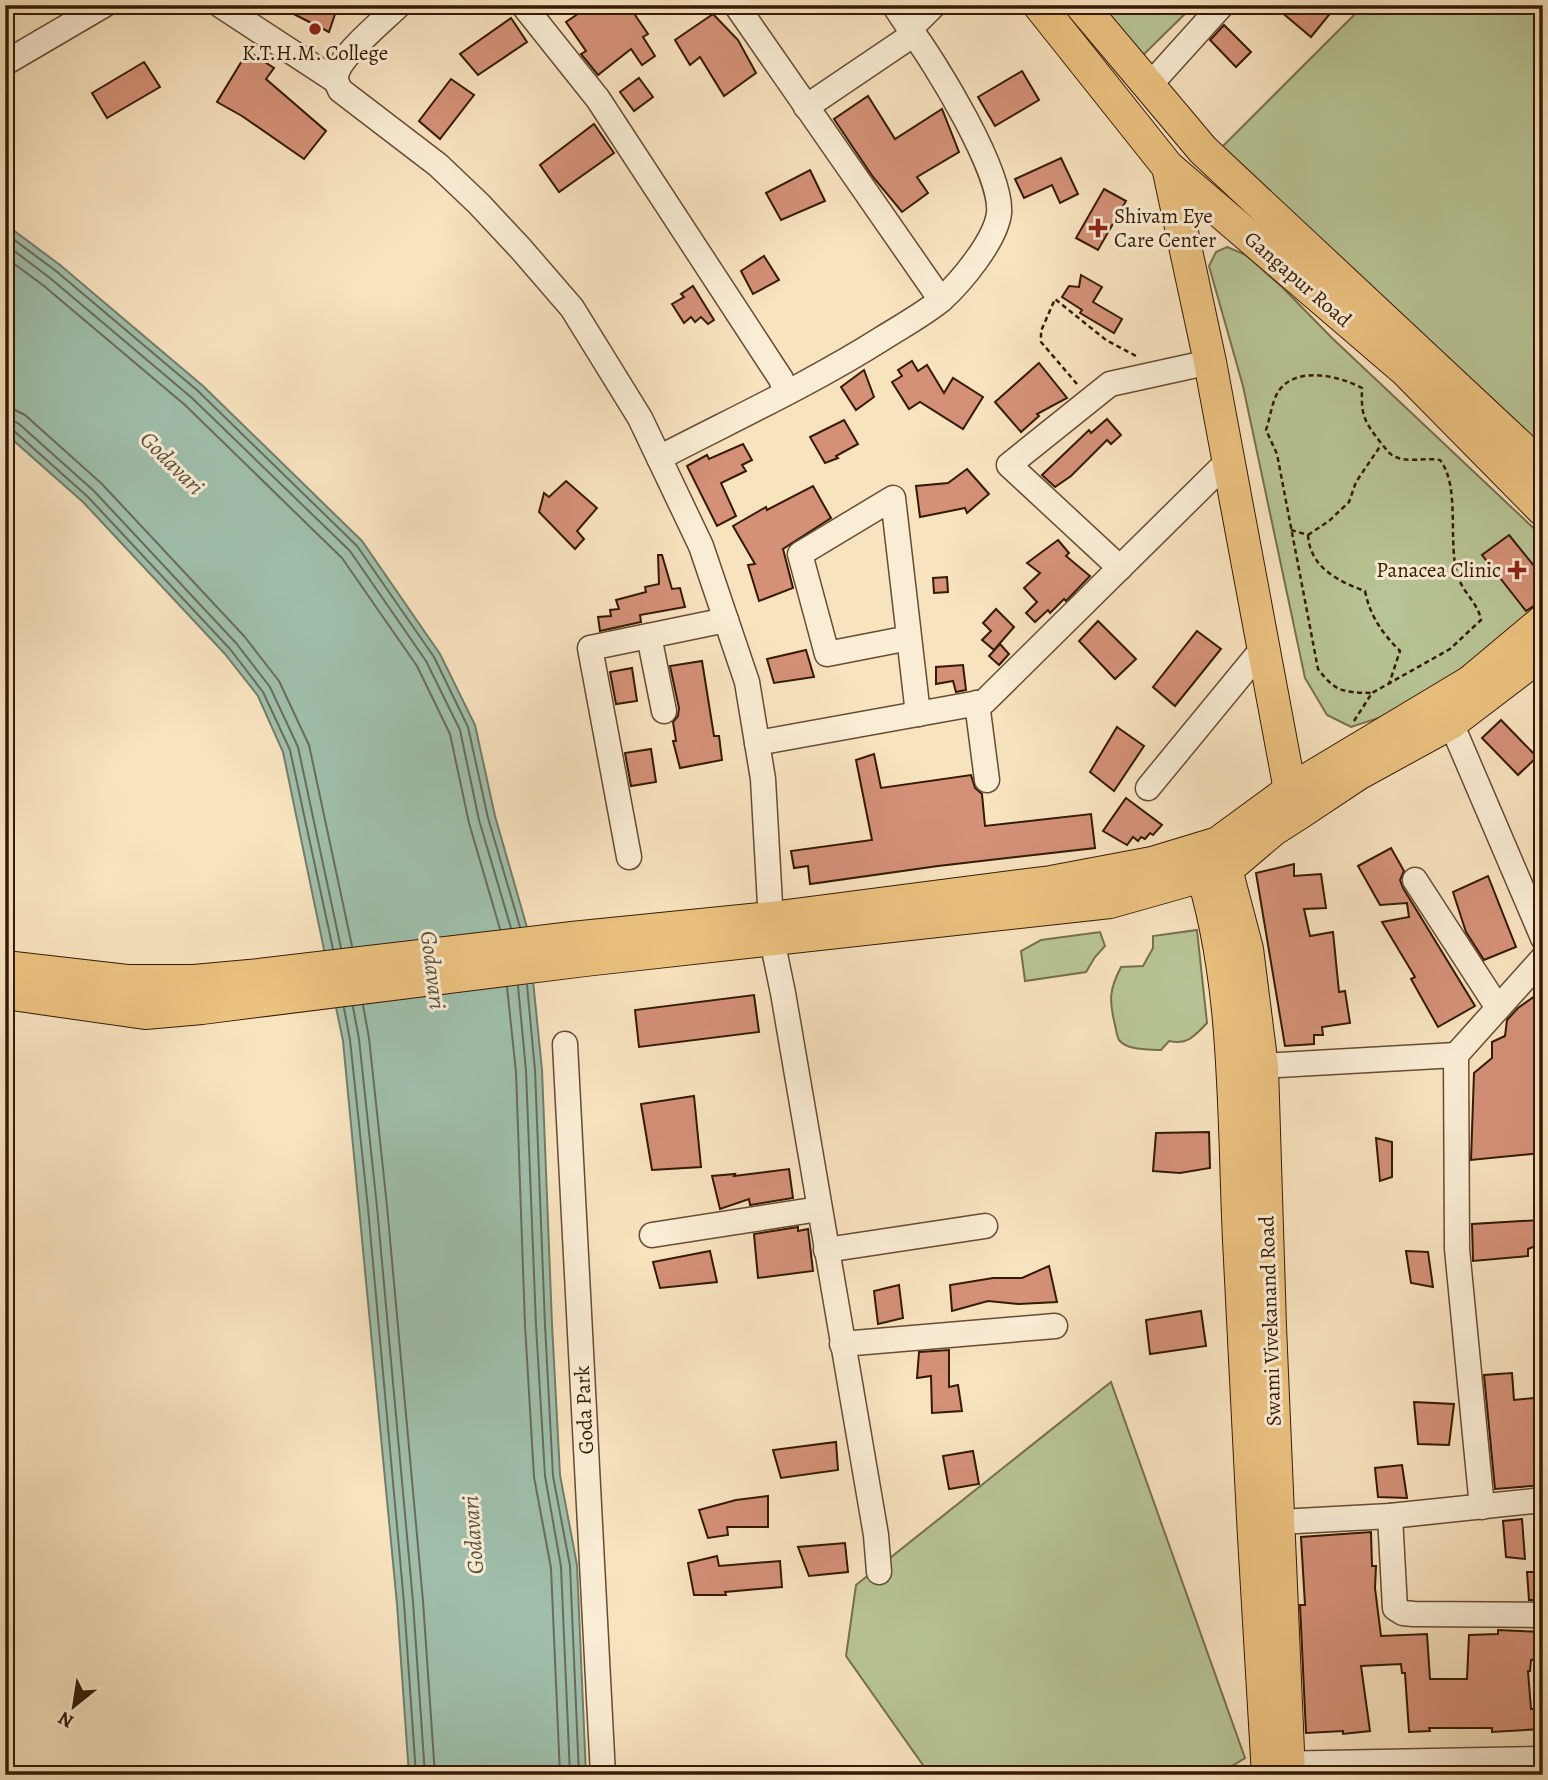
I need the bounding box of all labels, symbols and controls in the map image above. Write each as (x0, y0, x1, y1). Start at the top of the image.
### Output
marker: K.T.H.M. College (307, 21, 323, 37)
place label: K.T.H.M. College (242, 39, 388, 67)
place label: Shivam Eye Care Center (1114, 202, 1216, 254)
marker: Shivam Eye Care Center (1088, 218, 1108, 238)
street label: Gangapur Road (1238, 225, 1358, 334)
water label: Godavari (133, 424, 211, 502)
place label: Panacea Clinic (1376, 556, 1501, 584)
marker: Panacea Clinic (1507, 560, 1527, 580)
water label: Godavari (413, 929, 453, 1011)
street label: Swami Vivekanand Road (1252, 1215, 1288, 1427)
street label: Goda Park (568, 1364, 600, 1455)
water label: Godavari (455, 1495, 491, 1575)
north arrow (38, 1672, 108, 1742)
text: N (53, 1705, 78, 1735)

